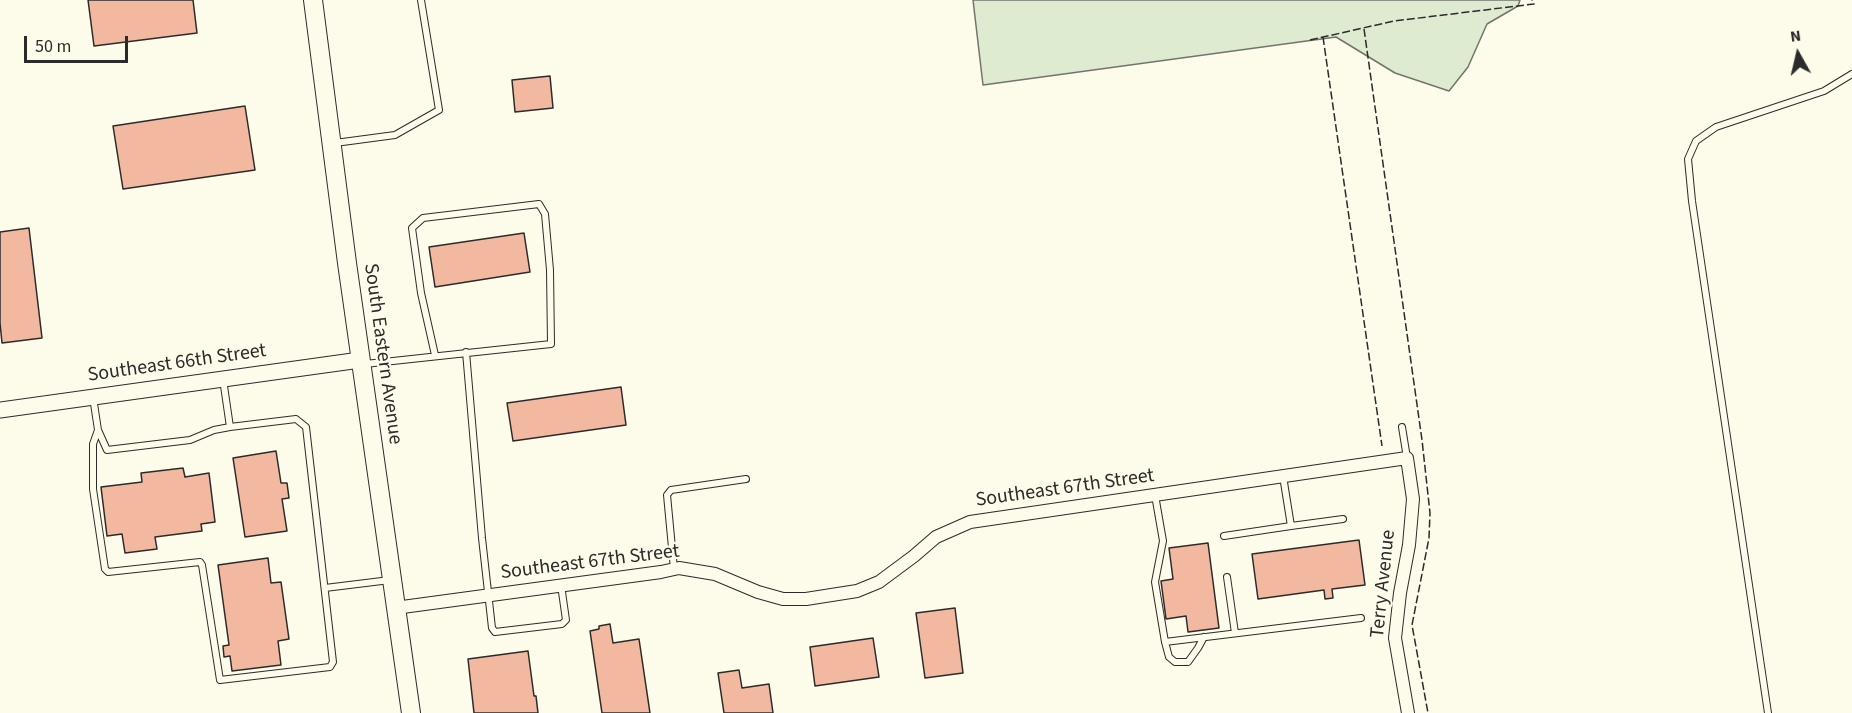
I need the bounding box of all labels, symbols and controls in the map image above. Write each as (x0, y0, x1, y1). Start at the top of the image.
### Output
scale bar (27, 24, 130, 62)
north arrow (1768, 24, 1828, 84)
text: N (1789, 25, 1802, 48)
text: 50 m (35, 34, 71, 59)
street label: South Eastern Avenue (357, 262, 407, 446)
street label: Southeast 66th Street (86, 340, 268, 388)
street label: Southeast 67th Street (974, 465, 1156, 513)
street label: Terry Avenue (1366, 529, 1402, 639)
street label: Southeast 67th Street (499, 540, 681, 586)

